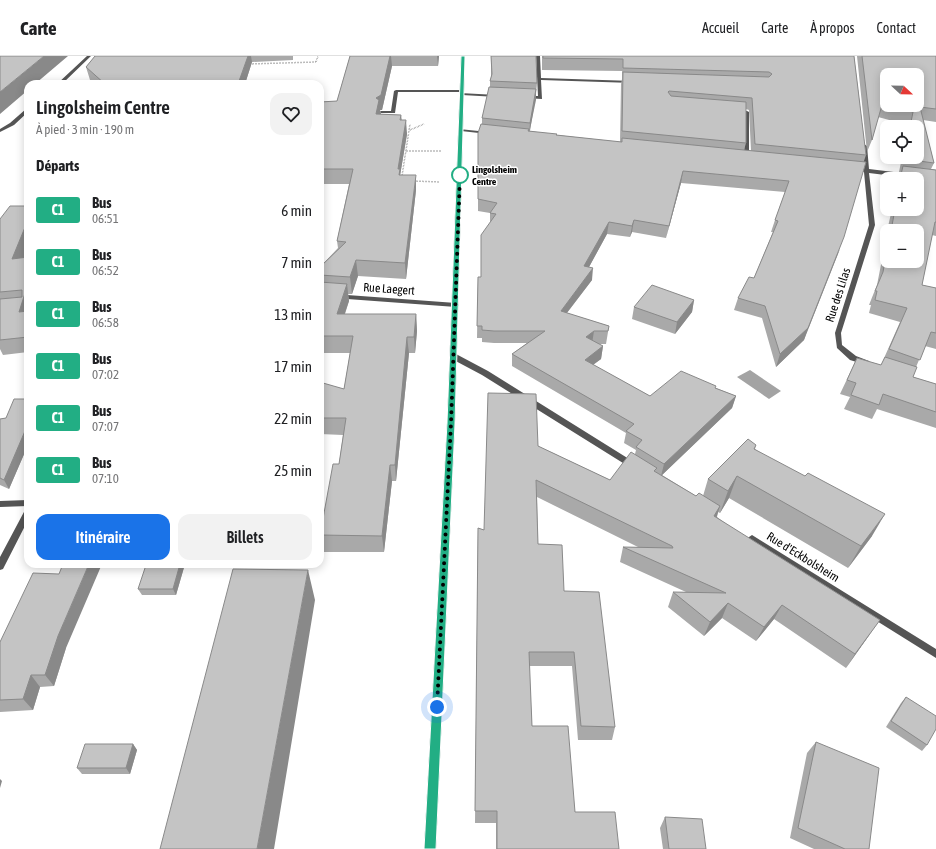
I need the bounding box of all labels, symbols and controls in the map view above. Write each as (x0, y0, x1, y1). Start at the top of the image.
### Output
text: Carte (20, 17, 57, 39)
text: Accueil (702, 20, 739, 36)
text: Carte (761, 20, 788, 36)
text: À propos (810, 20, 855, 36)
text: Contact (877, 20, 916, 36)
north arrow (880, 68, 924, 112)
map controls (880, 68, 924, 268)
button: heart (270, 93, 312, 135)
text: Lingolsheim Centre (36, 96, 170, 118)
button: locate (880, 120, 924, 164)
text: À pied · 3 min · 190 m (36, 122, 134, 137)
text: Départs (36, 157, 79, 174)
place label: Lingolsheim Centre (472, 164, 517, 187)
marker: Lingolsheim Centre (451, 166, 469, 184)
button: + (880, 172, 924, 216)
text: Bus (92, 194, 112, 211)
text: C1 (52, 202, 64, 218)
text: 6 min (281, 202, 312, 219)
text: 06:51 (92, 211, 119, 226)
button: − (880, 224, 924, 268)
text: Bus (92, 246, 112, 263)
text: C1 (52, 254, 64, 270)
text: 7 min (281, 254, 312, 271)
text: 06:52 (92, 263, 119, 278)
street label: Rue des Lilas (823, 266, 853, 324)
street label: Rue Laegert (363, 280, 416, 298)
text: Bus (92, 298, 112, 315)
text: C1 (52, 306, 64, 322)
text: 13 min (274, 306, 312, 323)
text: 06:58 (92, 315, 119, 330)
text: Bus (92, 350, 112, 367)
text: C1 (52, 358, 64, 374)
text: 17 min (274, 358, 312, 375)
text: 07:02 (92, 367, 119, 382)
text: Bus (92, 402, 112, 419)
text: C1 (52, 410, 64, 426)
text: 22 min (274, 410, 312, 427)
text: 07:07 (92, 419, 119, 434)
text: Bus (92, 454, 112, 471)
text: C1 (52, 462, 64, 478)
text: 25 min (274, 462, 312, 479)
text: 07:10 (92, 471, 119, 486)
button: Itinéraire (36, 514, 170, 560)
button: Billets (178, 514, 312, 560)
street label: Rue d'Eckbolsheim (764, 529, 842, 585)
your location (427, 697, 447, 717)

